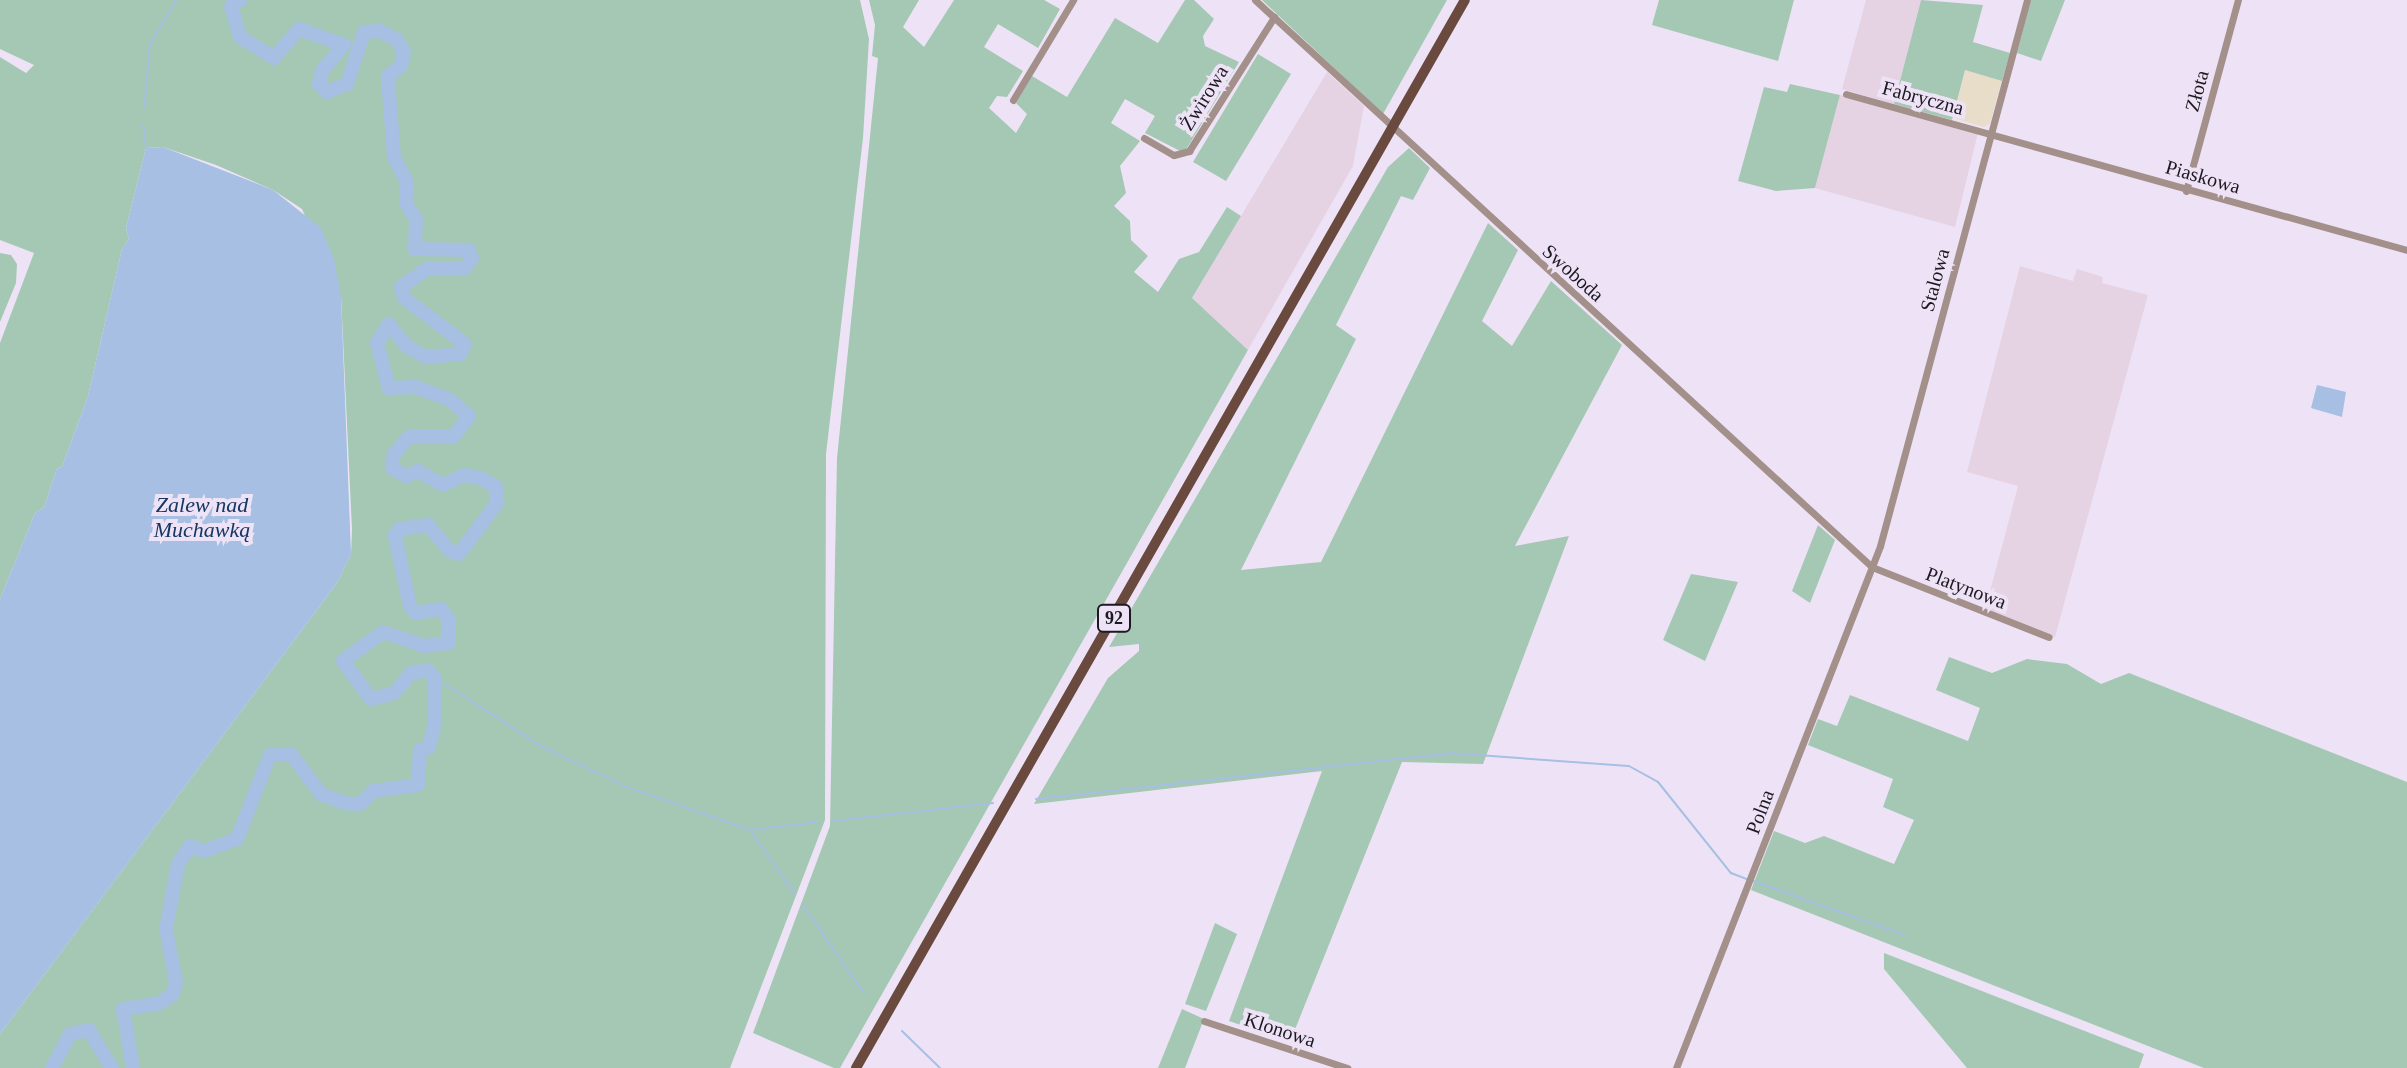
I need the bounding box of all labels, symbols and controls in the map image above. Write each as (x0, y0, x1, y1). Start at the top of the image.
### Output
street label: Żwirowa (1175, 61, 1233, 135)
street label: Złota (2180, 68, 2214, 114)
street label: Fabryczna (1880, 76, 1966, 120)
street label: Piaskowa (2163, 155, 2243, 199)
street label: Swoboda (1537, 239, 1609, 307)
street label: Stalowa (1915, 246, 1955, 314)
water label: Zalew nad Muchawką (154, 491, 250, 542)
street label: Platynowa (1922, 562, 2010, 614)
road number: 92 (1096, 604, 1132, 632)
street label: Polna (1741, 786, 1779, 838)
street label: Klonowa (1241, 1007, 1319, 1053)

